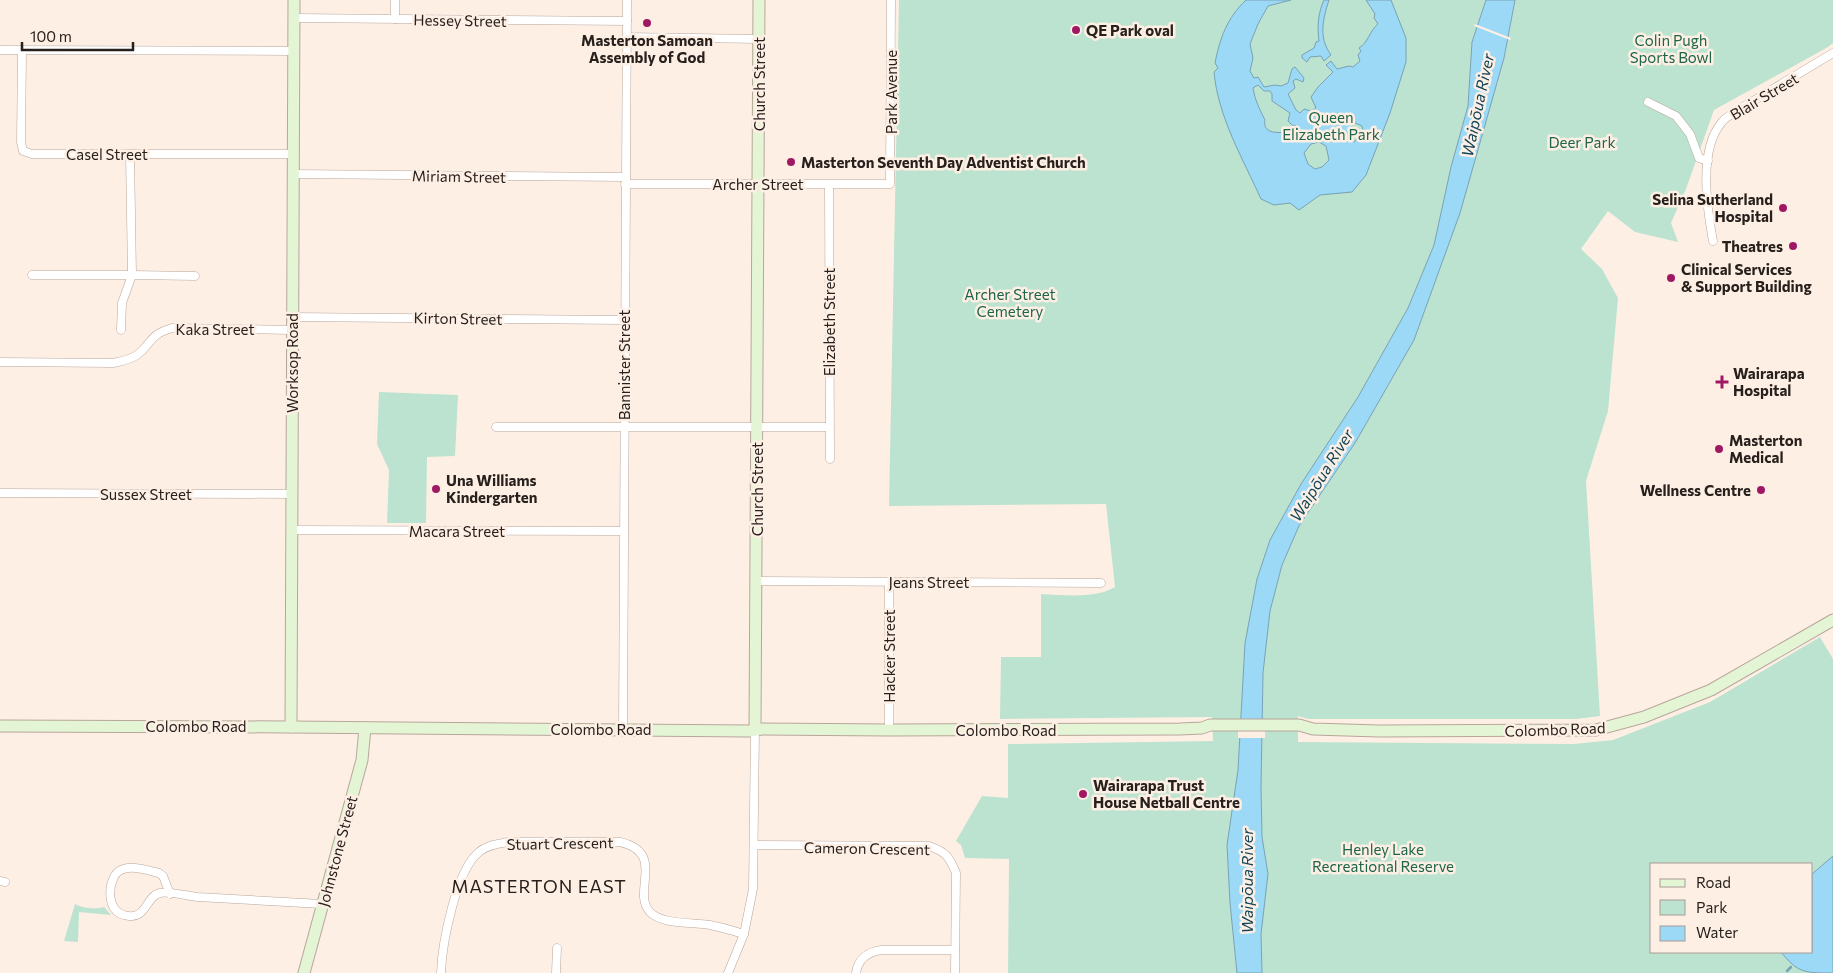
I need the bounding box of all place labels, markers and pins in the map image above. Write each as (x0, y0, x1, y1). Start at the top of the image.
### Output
marker: Masterton Samoan Assembly of God (641, 17, 653, 29)
place label: QE Park oval (1086, 21, 1174, 39)
marker: QE Park oval (1070, 24, 1082, 36)
place label: Masterton Samoan Assembly of God (581, 31, 713, 66)
place label: Masterton Seventh Day Adventist Church (801, 153, 1086, 171)
marker: Masterton Seventh Day Adventist Church (785, 156, 797, 168)
place label: Selina Sutherland Hospital (1652, 190, 1773, 225)
marker: Selina Sutherland Hospital (1777, 202, 1789, 214)
place label: Theatres (1722, 237, 1783, 255)
marker: Theatres (1787, 240, 1799, 252)
place label: Clinical Services & Support Building (1681, 260, 1812, 295)
marker: Clinical Services & Support Building (1665, 272, 1677, 284)
place label: Wairarapa Hospital (1733, 364, 1805, 399)
marker: Wairarapa Hospital (1715, 375, 1729, 389)
place label: Masterton Medical (1729, 431, 1802, 466)
marker: Masterton Medical (1713, 443, 1725, 455)
place label: Una Williams Kindergarten (446, 471, 537, 506)
place label: Wellness Centre (1640, 481, 1751, 499)
marker: Una Williams Kindergarten (430, 483, 442, 495)
marker: Wellness Centre (1755, 484, 1767, 496)
place label: Wairarapa Trust House Netball Centre (1093, 776, 1240, 811)
marker: Wairarapa Trust House Netball Centre (1077, 788, 1089, 800)

